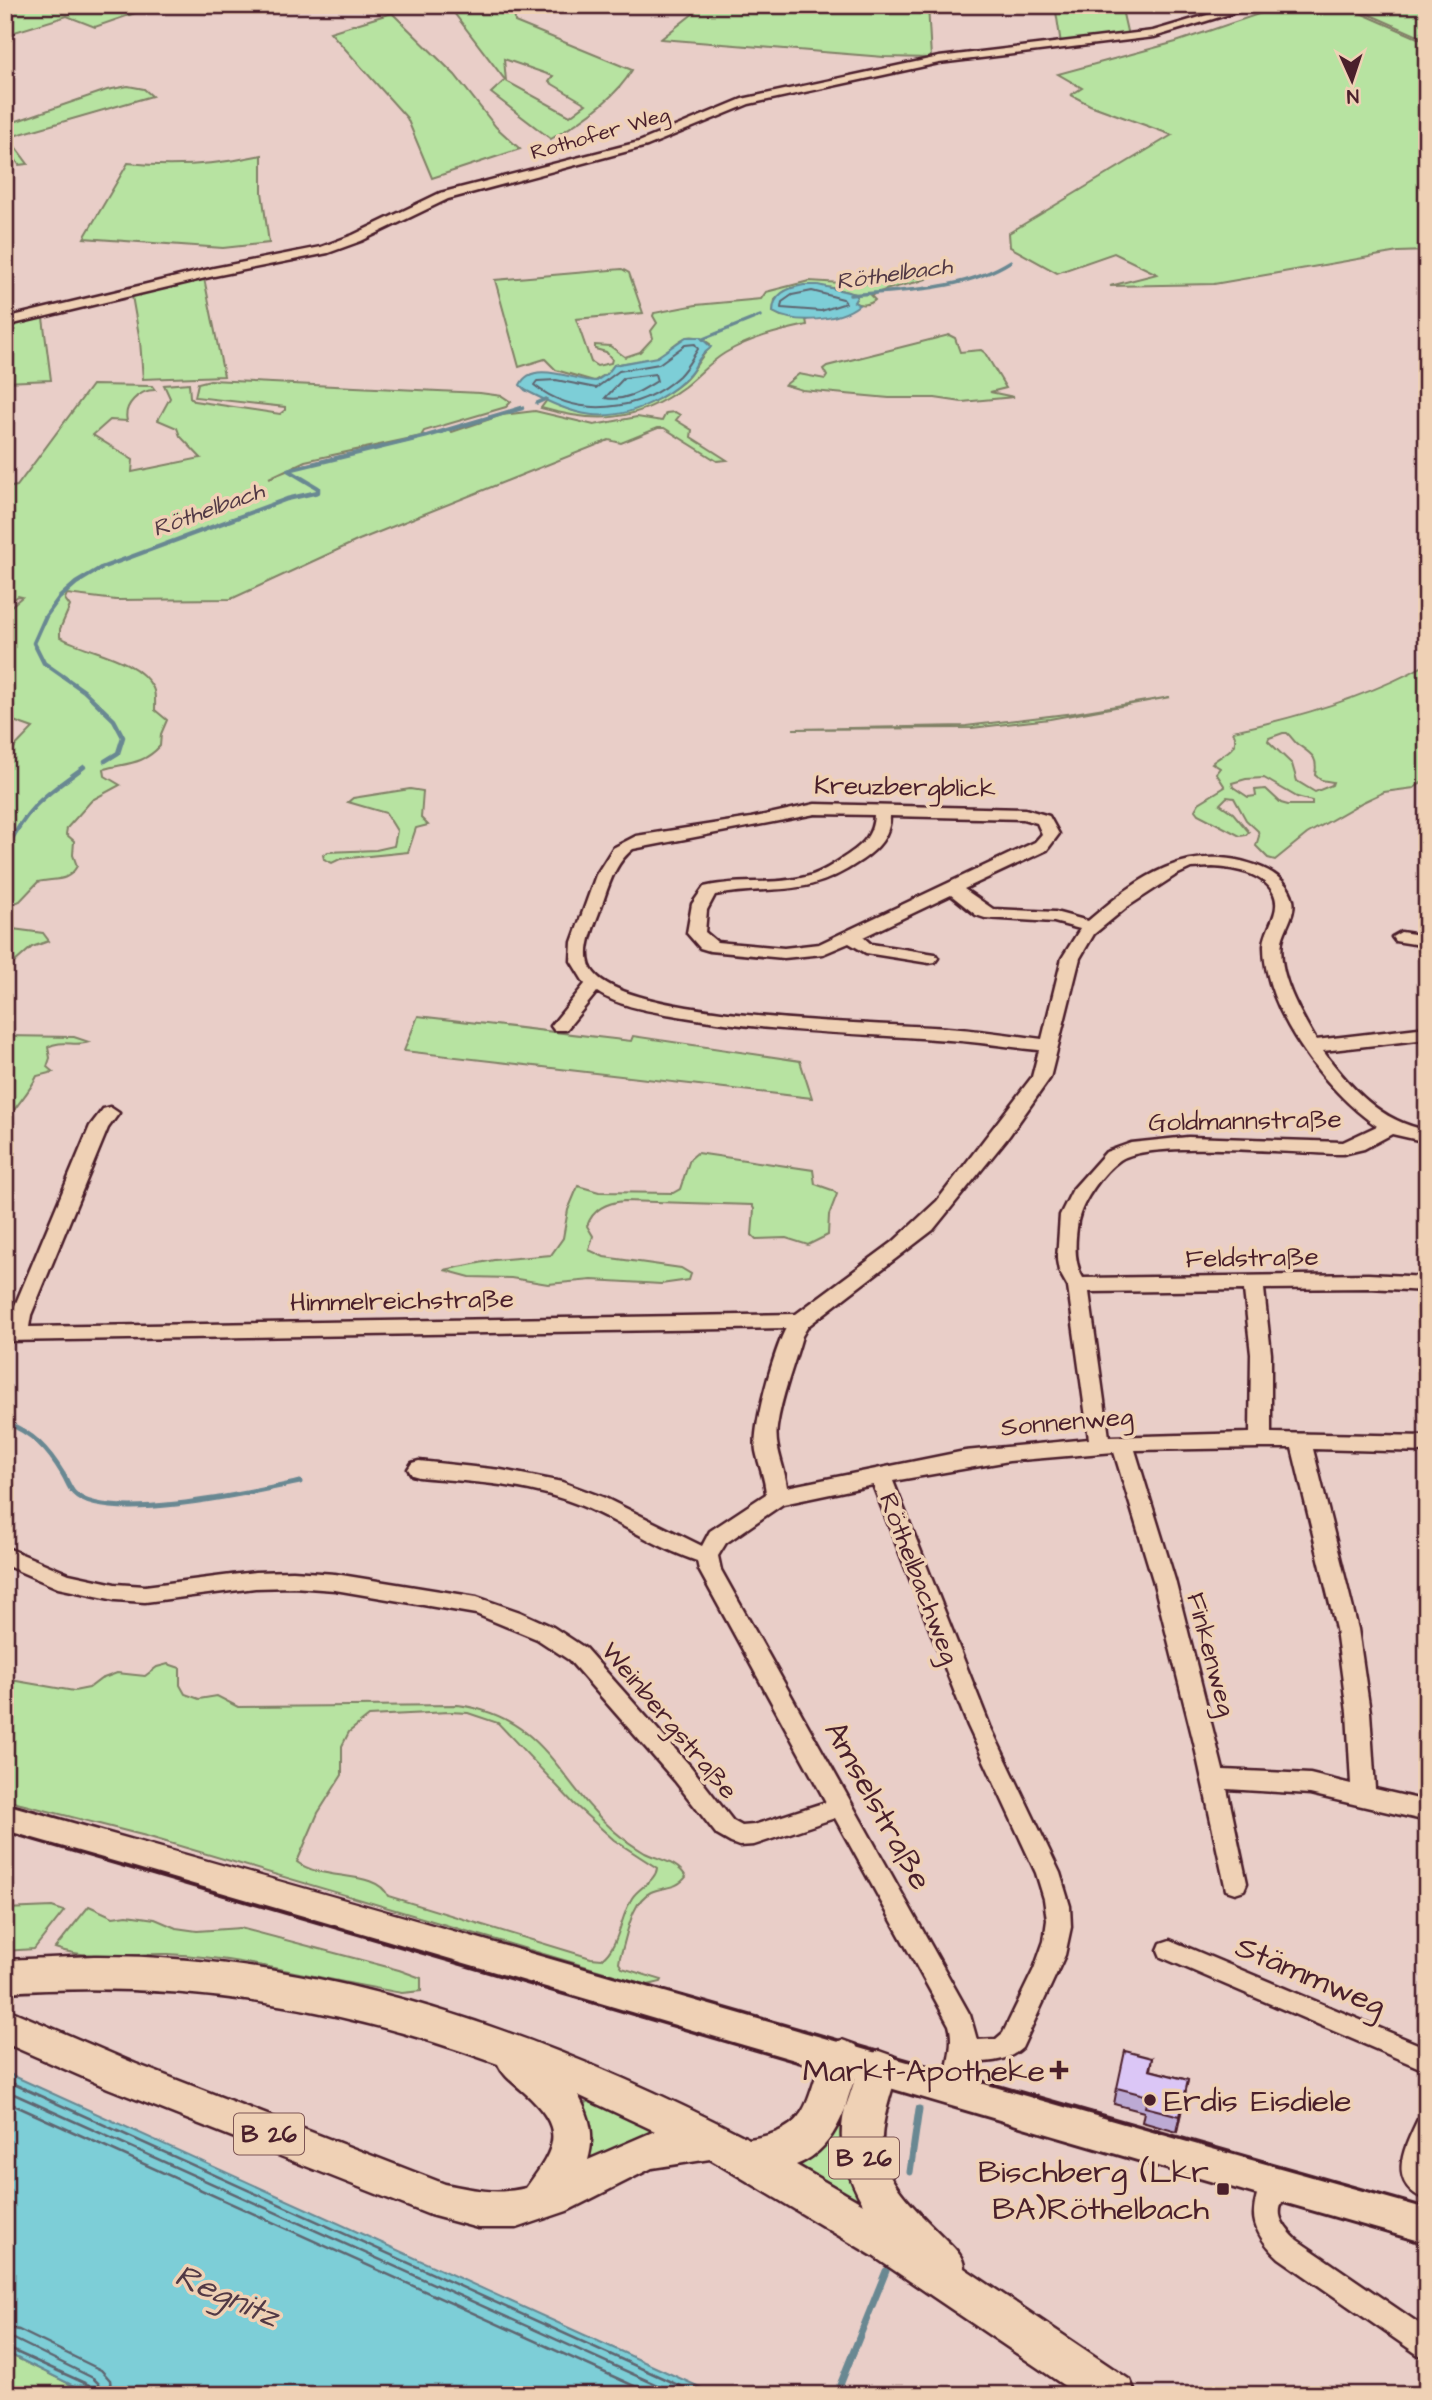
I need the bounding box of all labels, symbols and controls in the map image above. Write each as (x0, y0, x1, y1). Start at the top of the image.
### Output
north arrow (1316, 46, 1386, 116)
text: N (1346, 82, 1359, 109)
street label: Rothofer Weg (527, 100, 674, 169)
water label: Röthelbach (834, 250, 956, 298)
water label: Röthelbach (148, 474, 270, 545)
street label: Kreuzbergblick (814, 767, 996, 809)
street label: Goldmannstraße (1148, 1101, 1342, 1141)
street label: Feldstraße (1185, 1239, 1319, 1277)
street label: Himmelreichstraße (290, 1281, 514, 1321)
street label: Sonnenweg (999, 1398, 1135, 1448)
street label: Röthelbachweg (868, 1488, 968, 1670)
street label: Finkenweg (1175, 1589, 1245, 1721)
street label: Weinbergstraße (591, 1634, 746, 1808)
street label: Amselstraße (813, 1713, 943, 1898)
street label: Stämmweg (1228, 1925, 1393, 2028)
place label: Markt-Apotheke (803, 2049, 1045, 2094)
marker: Markt-Apotheke (1051, 2062, 1067, 2078)
place label: Erdis Eisdiele (1164, 2079, 1351, 2124)
marker: Erdis Eisdiele (1142, 2092, 1158, 2108)
road number: B 26 (234, 2113, 304, 2154)
road number: B 26 (829, 2138, 899, 2178)
place label: Bischberg (Lkr BA)Röthelbach (978, 2150, 1209, 2232)
marker: Bischberg (Lkr BA)Röthelbach (1215, 2181, 1231, 2197)
water label: Regnitz (167, 2253, 288, 2341)

